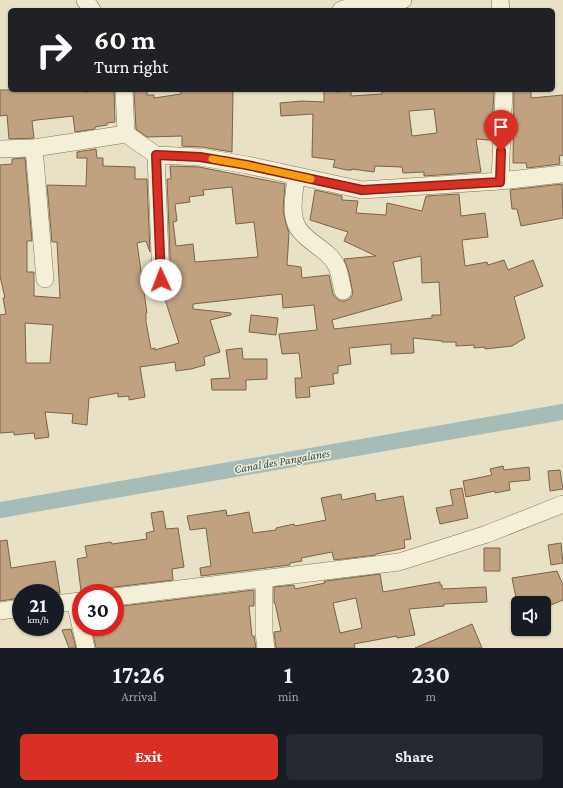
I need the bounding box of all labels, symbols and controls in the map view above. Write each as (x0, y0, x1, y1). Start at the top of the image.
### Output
icon: right (28, 24, 80, 76)
text: 60 m (94, 24, 155, 55)
text: Turn right (94, 57, 168, 77)
pin (484, 110, 518, 151)
icon: arrive (490, 116, 512, 138)
position arrow (140, 259, 182, 301)
water label: Canal des Pangalanes (233, 446, 331, 476)
speed limit sign: 30 (72, 584, 124, 636)
text: 21 (29, 594, 47, 616)
map controls (511, 596, 551, 636)
button: sound (511, 596, 551, 636)
text: km/h (27, 614, 49, 625)
text: 17:26 (113, 661, 165, 688)
text: 1 (284, 661, 293, 688)
text: 230 (412, 661, 450, 688)
text: Arrival (121, 689, 157, 704)
text: min (278, 689, 299, 704)
text: m (426, 689, 436, 704)
button: Exit (20, 734, 278, 780)
button: Share (286, 734, 543, 780)

